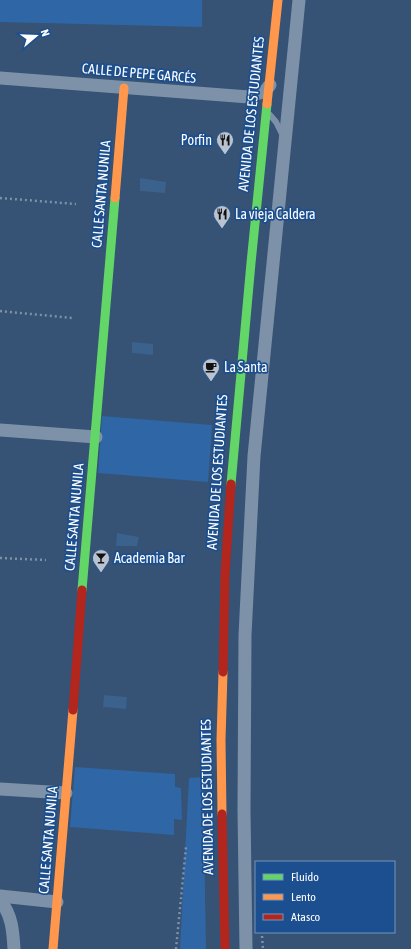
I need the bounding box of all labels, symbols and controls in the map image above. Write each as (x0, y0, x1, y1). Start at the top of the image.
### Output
north arrow (16, 16, 56, 56)
text: N (39, 28, 52, 38)
street label: AVENIDA DE LOS ESTUDIANTES (235, 36, 267, 192)
street label: CALLE DE PEPE GARCÉS (81, 60, 197, 86)
restaurant icon: Porfin (215, 130, 235, 155)
place label: Porfin (181, 132, 212, 148)
street label: CALLE SANTA NUNILA (88, 139, 114, 248)
restaurant icon: La vieja Caldera (212, 204, 232, 229)
place label: La vieja Caldera (235, 206, 316, 222)
cafe icon: La Santa (201, 357, 221, 382)
place label: La Santa (224, 359, 268, 375)
street label: AVENIDA DE LOS ESTUDIANTES (204, 394, 230, 550)
street label: CALLE SANTA NUNILA (61, 462, 87, 571)
bar icon: Academia Bar (91, 548, 111, 573)
place label: Academia Bar (114, 550, 185, 566)
street label: AVENIDA DE LOS ESTUDIANTES (198, 719, 216, 875)
street label: CALLE SANTA NUNILA (35, 785, 61, 894)
legend (255, 861, 395, 933)
text: Fluido (291, 870, 319, 884)
text: Lento (291, 890, 316, 904)
text: Atasco (291, 910, 321, 924)

